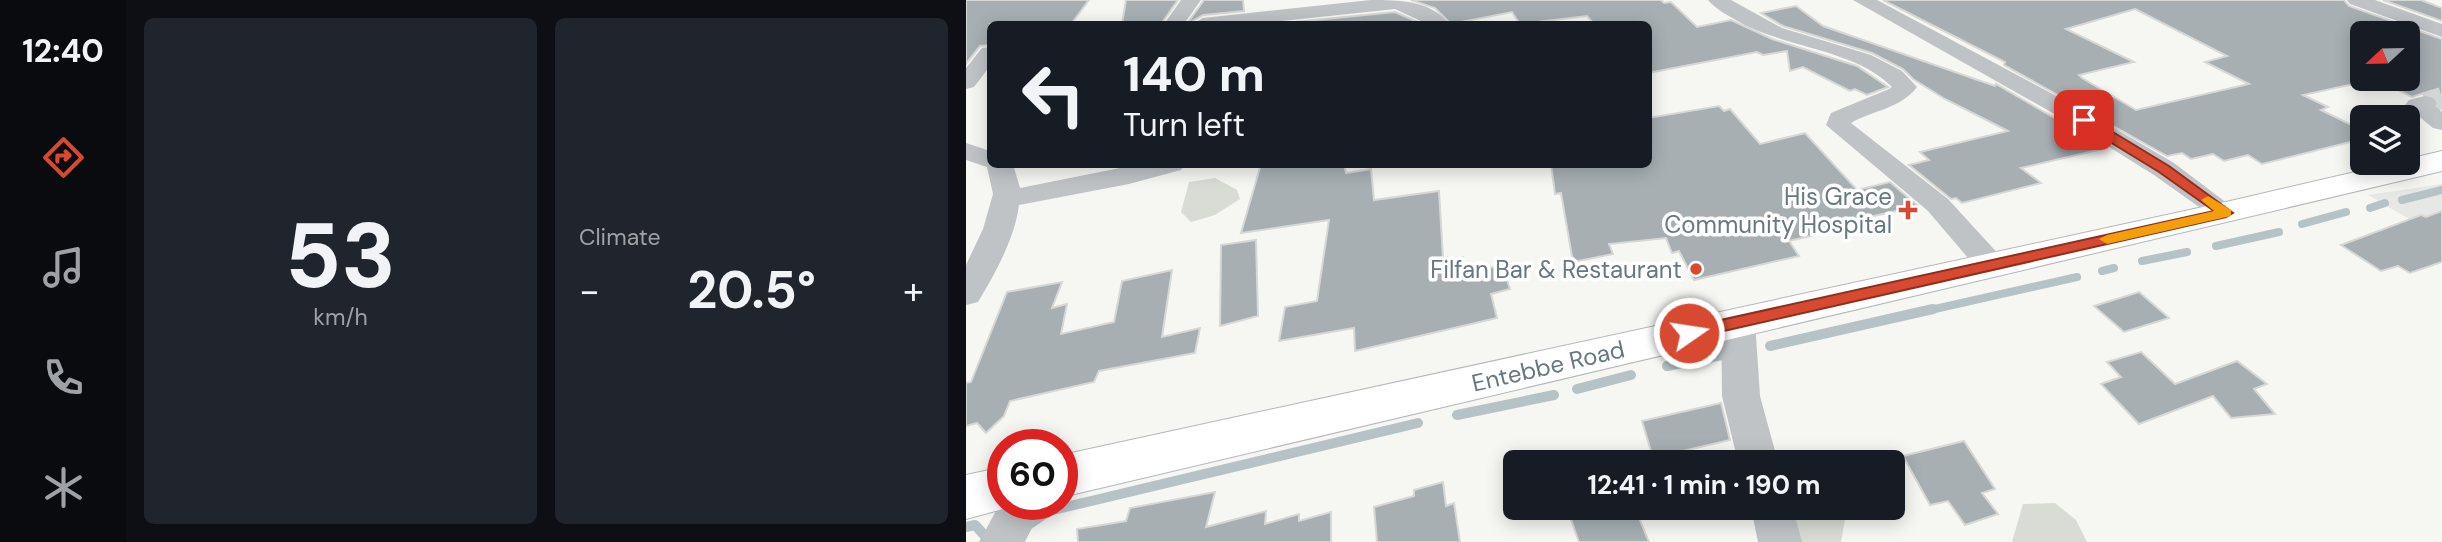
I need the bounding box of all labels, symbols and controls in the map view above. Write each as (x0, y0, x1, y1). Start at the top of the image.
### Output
north arrow (2350, 21, 2420, 91)
map controls (2350, 21, 2420, 175)
text: 12:40 (22, 30, 104, 72)
text: 140 m (1123, 42, 1265, 106)
icon: left (1008, 49, 1099, 140)
pin (2054, 90, 2114, 150)
icon: arrive (2065, 101, 2103, 139)
text: Turn left (1123, 104, 1245, 146)
button: layers (2350, 105, 2420, 175)
icon: directions (39, 133, 88, 182)
place label: His Grace Community Hospital (1664, 181, 1892, 240)
text: 53 (285, 197, 396, 315)
marker: His Grace Community Hospital (1898, 200, 1918, 220)
text: Climate (579, 222, 661, 252)
icon: music (39, 243, 88, 292)
place label: Filfan Bar & Restaurant (1430, 254, 1682, 285)
text: 20.5° (687, 256, 816, 324)
marker: Filfan Bar & Restaurant (1688, 261, 1704, 277)
text: − (579, 266, 600, 316)
text: + (903, 266, 924, 316)
position arrow (1652, 296, 1726, 370)
text: km/h (313, 302, 368, 332)
street label: Entebbe Road (1469, 333, 1627, 399)
icon: phone (39, 353, 88, 402)
speed limit sign: 60 (987, 429, 1078, 520)
icon: climate (39, 463, 88, 512)
text: 12:41 · 1 min · 190 m (1587, 468, 1821, 502)

